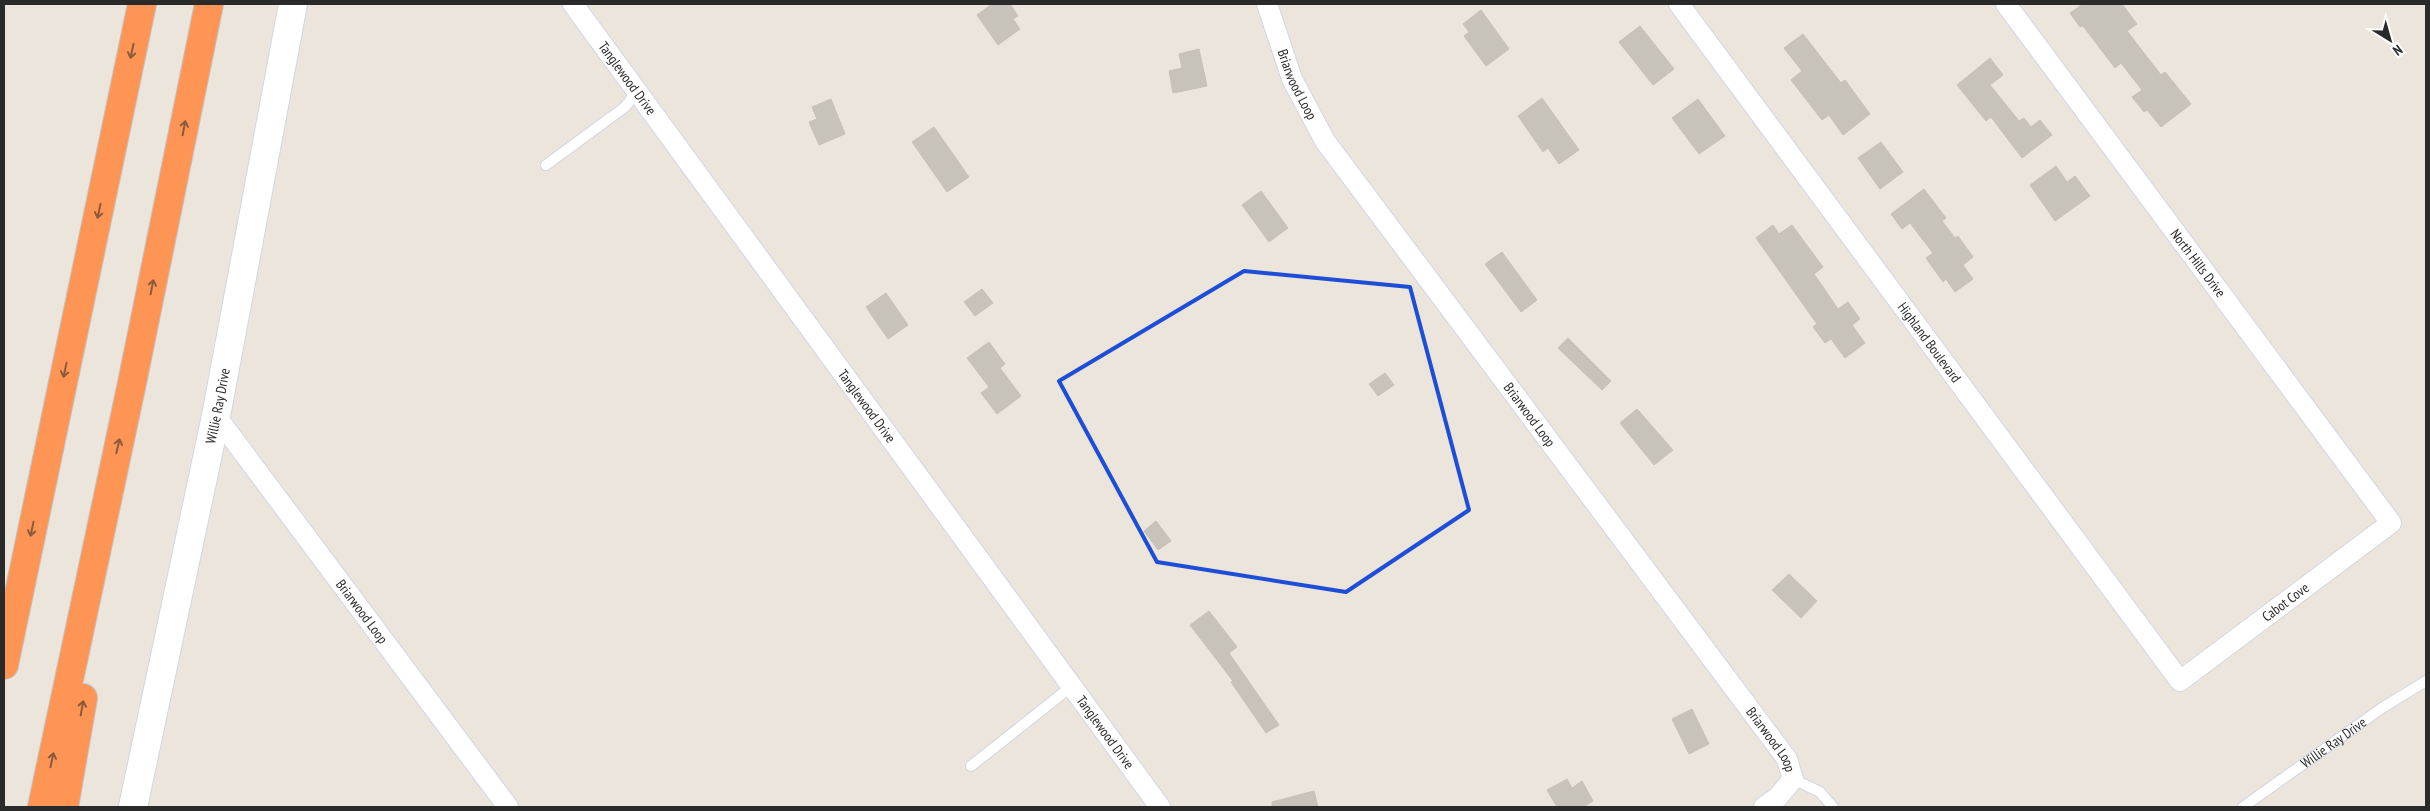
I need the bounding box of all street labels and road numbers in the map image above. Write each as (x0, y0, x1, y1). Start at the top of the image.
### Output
street label: Tanglewood Drive (594, 38, 660, 119)
street label: Briarwood Loop (1274, 47, 1321, 123)
street label: North Hills Drive (2166, 225, 2230, 301)
street label: Highland Boulevard (1894, 299, 1965, 386)
street label: Willie Ray Drive (201, 366, 234, 445)
street label: Tanglewood Drive (834, 366, 900, 446)
street label: Briarwood Loop (1500, 379, 1559, 450)
street label: Briarwood Loop (332, 576, 392, 647)
street label: Cabot Cove (2258, 579, 2313, 625)
street label: Tanglewood Drive (1072, 692, 1138, 773)
street label: Briarwood Loop (1742, 703, 1799, 774)
street label: Willie Ray Drive (2297, 713, 2370, 772)

